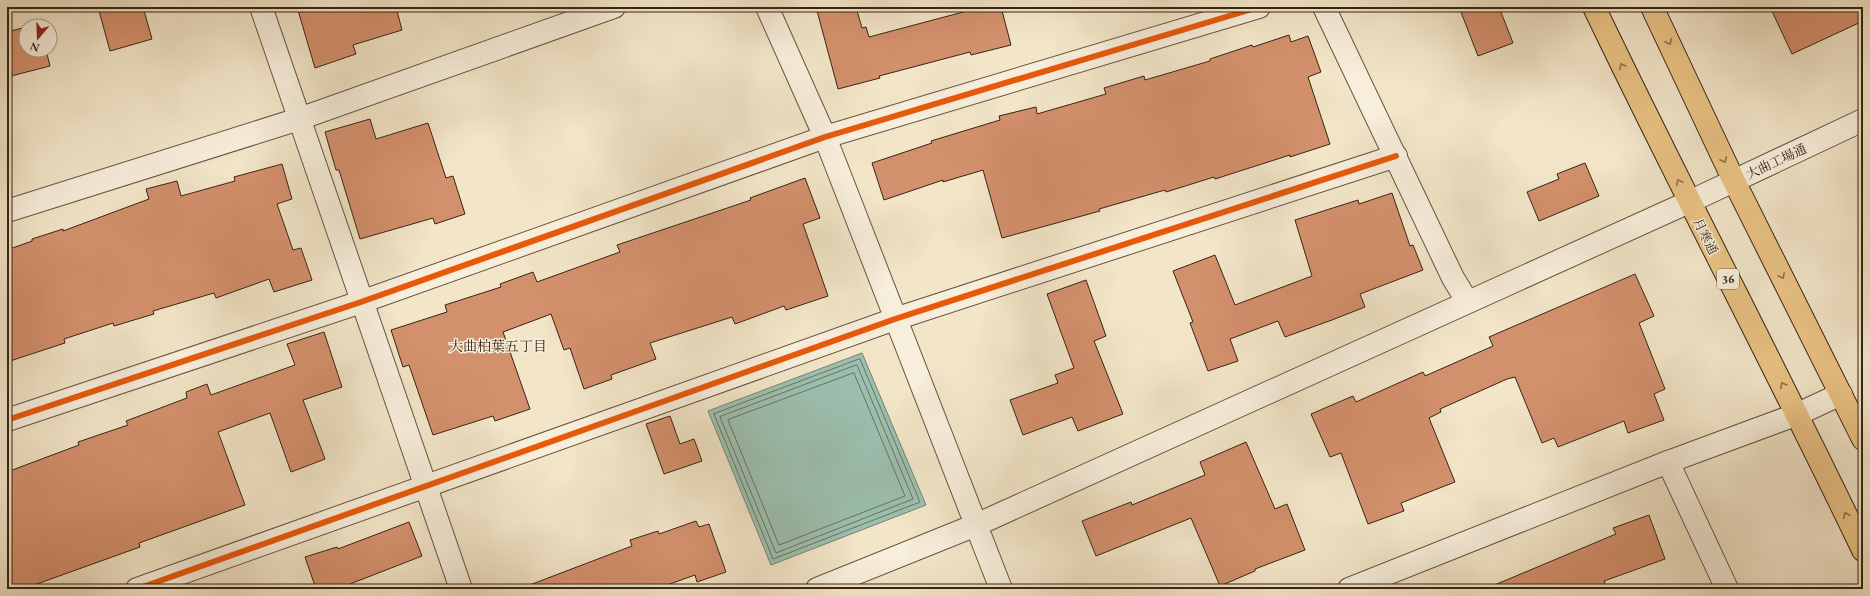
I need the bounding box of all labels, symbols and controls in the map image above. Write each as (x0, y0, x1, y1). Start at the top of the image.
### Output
north arrow (18, 18, 58, 58)
one-way arrow (1664, 38, 1672, 46)
text: N (28, 39, 41, 56)
one-way arrow (1619, 62, 1627, 70)
street label: 大曲工場通 (1743, 140, 1809, 183)
one-way arrow (1719, 156, 1727, 163)
one-way arrow (1676, 179, 1684, 187)
street label: 月寒通 (1689, 215, 1722, 257)
road number: 36 (1717, 269, 1739, 289)
one-way arrow (1777, 272, 1785, 280)
district label: 大曲柏葉五丁目 (449, 337, 547, 355)
one-way arrow (1780, 382, 1788, 390)
one-way arrow (1843, 512, 1851, 519)

